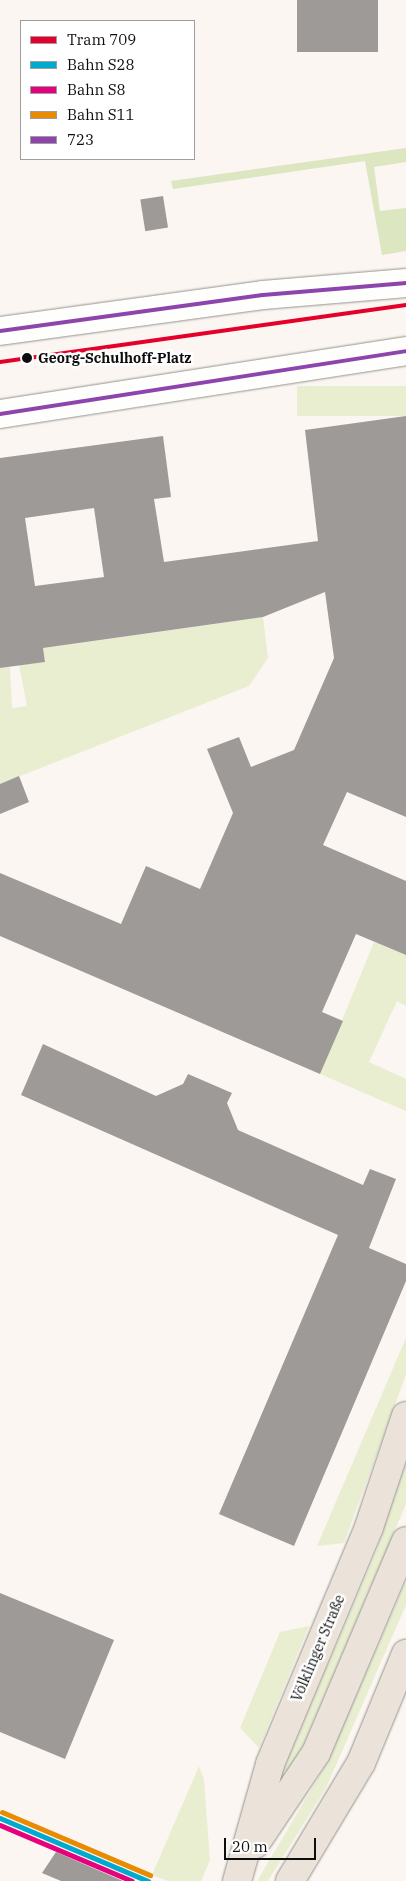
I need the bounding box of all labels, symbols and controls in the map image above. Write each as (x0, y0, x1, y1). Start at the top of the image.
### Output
legend (20, 20, 195, 160)
text: Tram 709 (67, 30, 136, 49)
text: Bahn S28 (67, 55, 135, 74)
text: Bahn S8 (67, 80, 126, 99)
text: Bahn S11 (67, 105, 135, 124)
text: 723 (67, 130, 94, 149)
place label: Georg-Schulhoff-Platz (38, 350, 191, 366)
marker: Georg-Schulhoff-Platz (20, 351, 34, 365)
street label: Völklinger Straße (288, 1592, 348, 1704)
scale bar (226, 1828, 318, 1860)
text: 20 m (232, 1837, 268, 1856)

